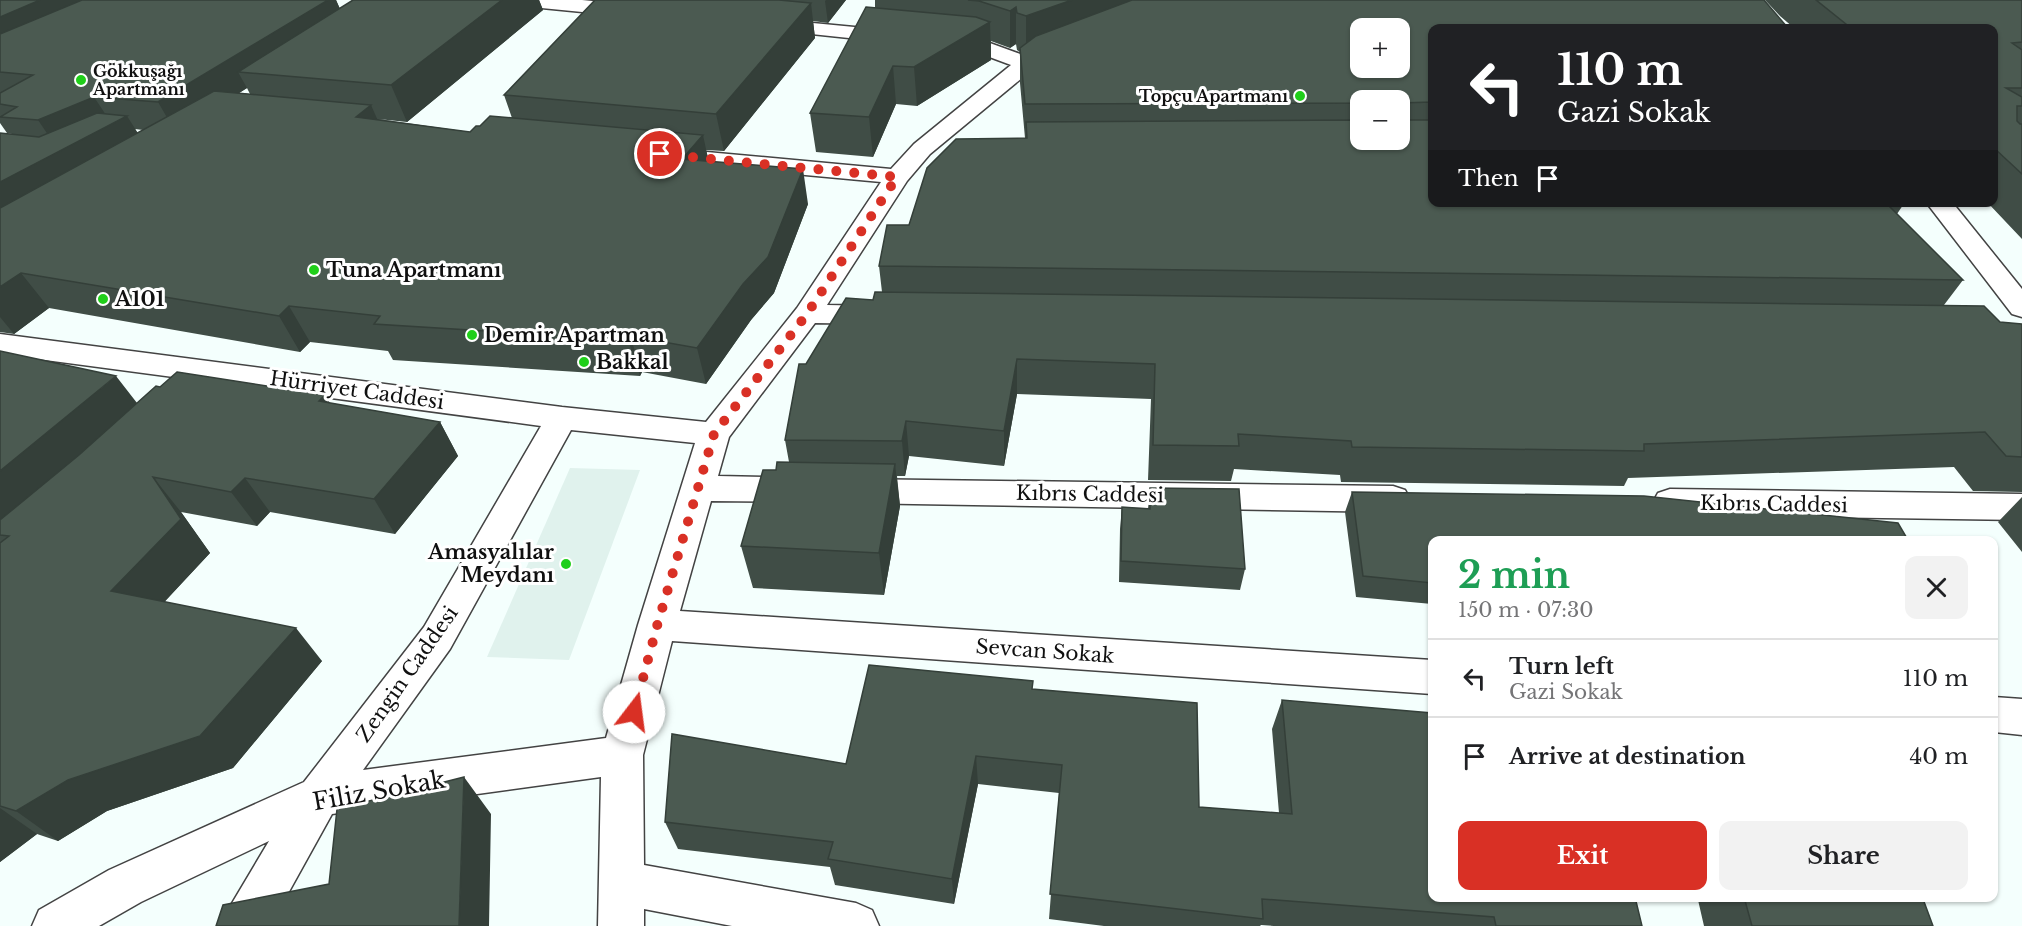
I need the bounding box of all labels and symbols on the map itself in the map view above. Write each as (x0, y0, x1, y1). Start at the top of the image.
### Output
place label: Gökkuşağı Apartmanı (92, 61, 185, 99)
marker: Gökkuşağı Apartmanı (74, 73, 88, 87)
place label: Topçu Apartmanı (1139, 86, 1288, 106)
marker: Topçu Apartmanı (1293, 89, 1307, 103)
pin (634, 128, 685, 179)
place label: Tuna Apartmanı (326, 258, 501, 282)
marker: Tuna Apartmanı (307, 263, 321, 277)
place label: A101 (114, 287, 165, 311)
marker: A101 (96, 292, 110, 306)
place label: Demir Apartman (484, 323, 665, 347)
marker: Demir Apartman (465, 328, 479, 342)
place label: Bakkal (596, 350, 669, 374)
marker: Bakkal (577, 355, 591, 369)
street label: Hürriyet Caddesi (268, 366, 446, 414)
street label: Kıbrıs Caddesi (1016, 481, 1164, 507)
street label: Kıbrıs Caddesi (1700, 491, 1848, 517)
place label: Amasyalılar Meydanı (427, 540, 554, 587)
marker: Amasyalılar Meydanı (559, 557, 573, 571)
street label: Zengin Caddesi (351, 601, 463, 747)
street label: Sevcan Sokak (975, 634, 1116, 668)
position arrow (602, 680, 666, 744)
street label: Filiz Sokak (310, 765, 448, 816)

